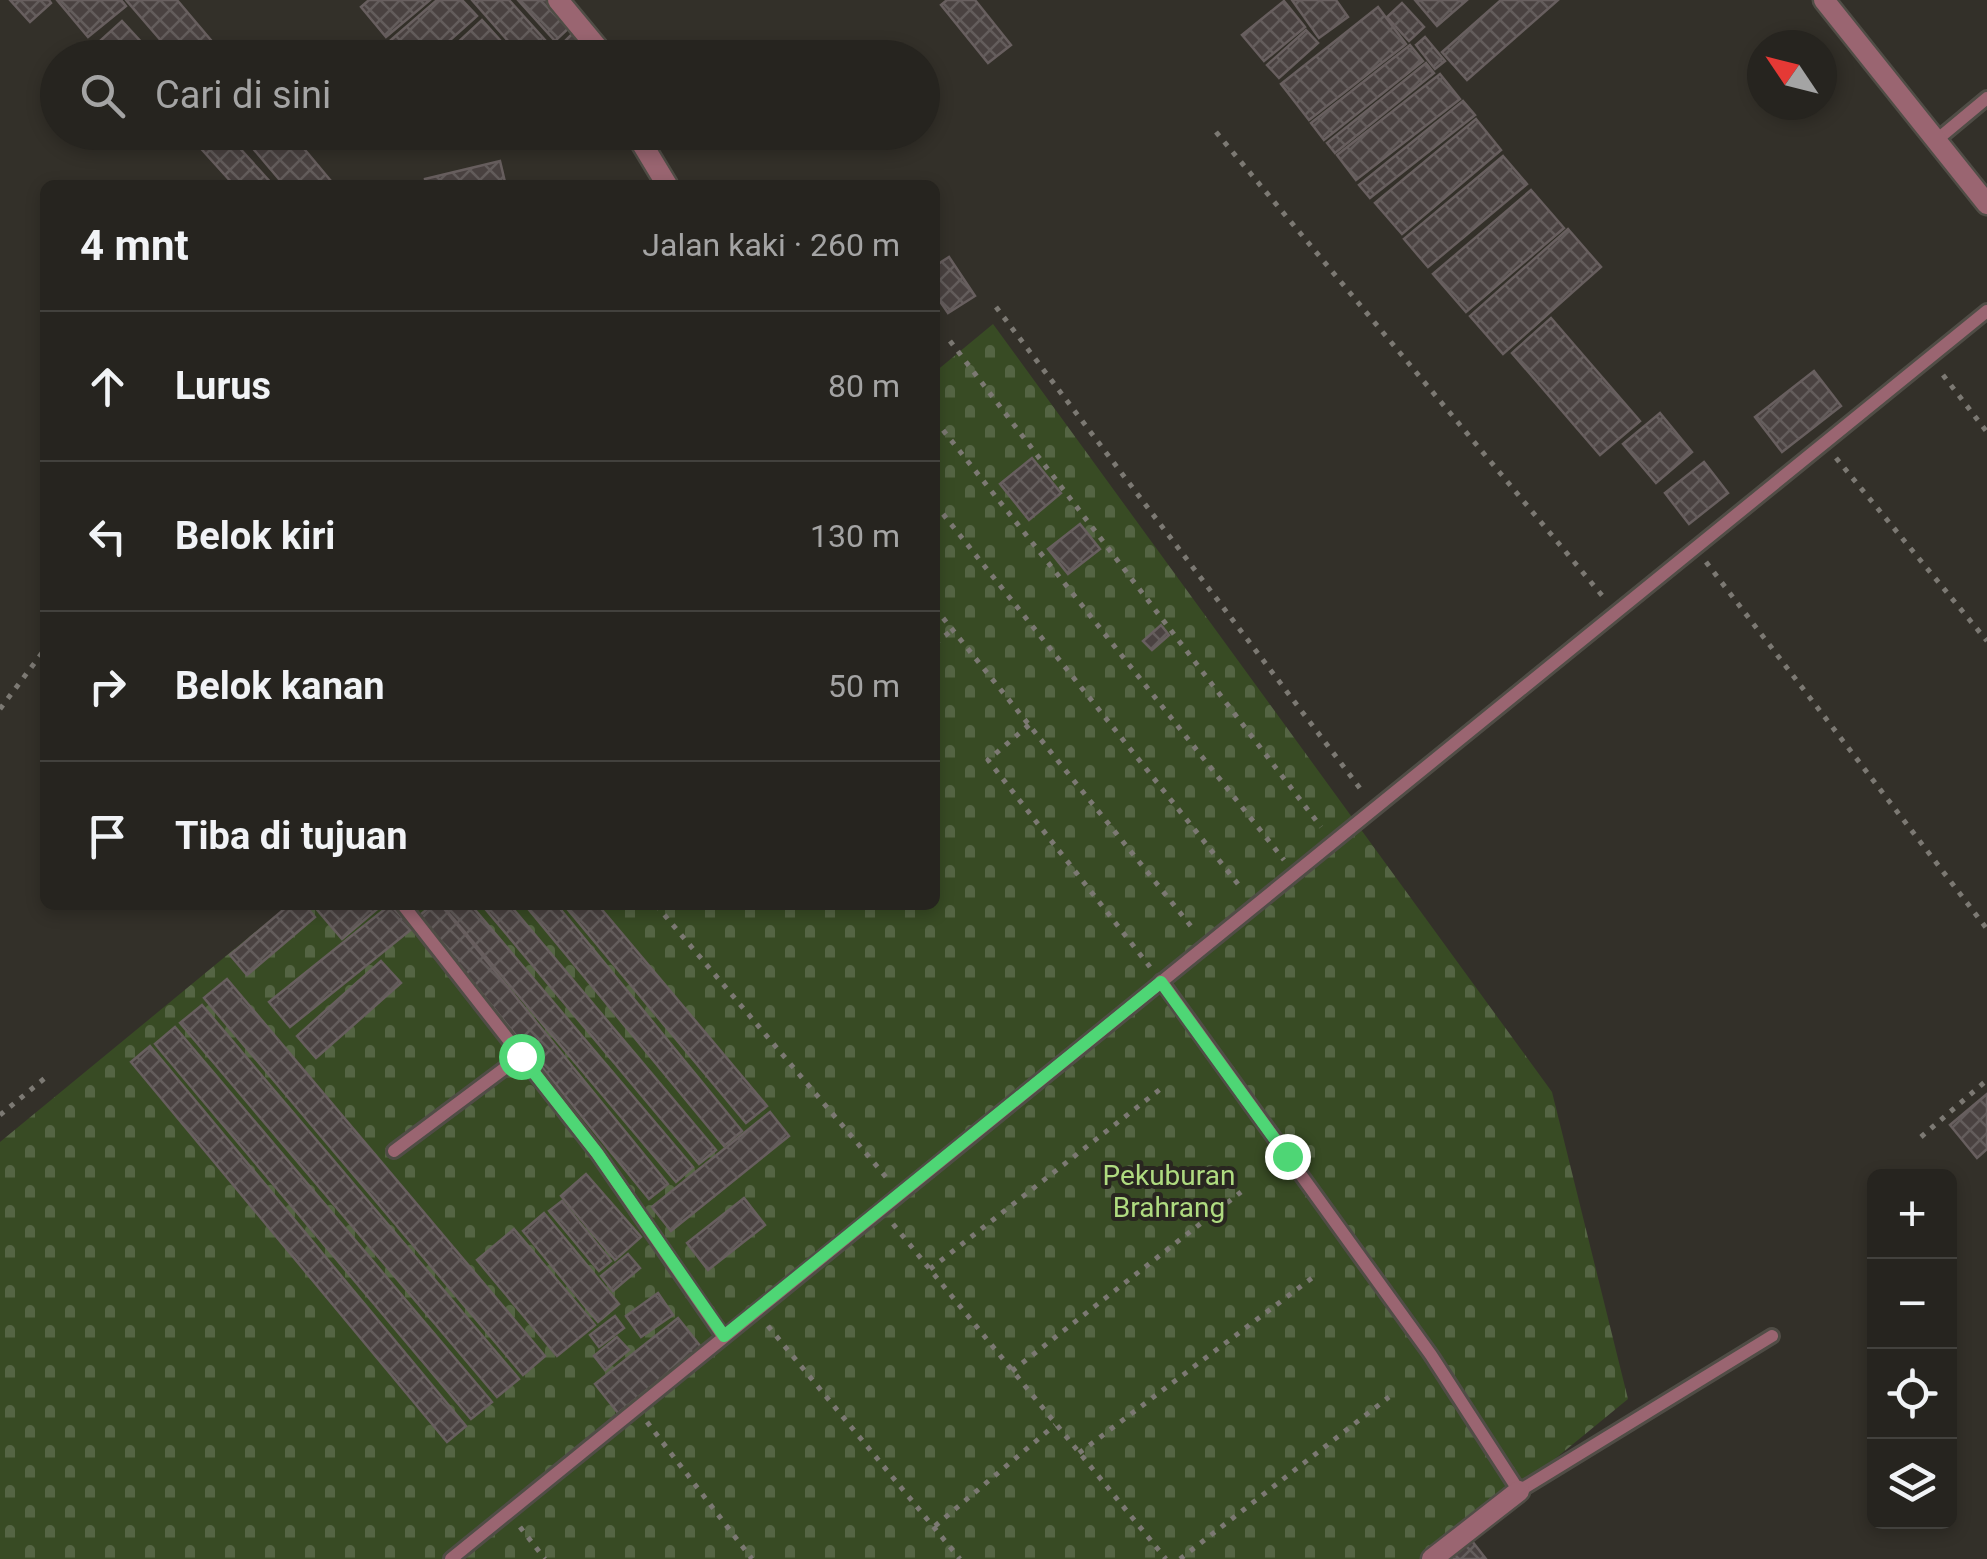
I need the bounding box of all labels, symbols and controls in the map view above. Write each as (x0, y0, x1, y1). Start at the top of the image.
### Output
north arrow (1747, 30, 1837, 120)
search box (40, 40, 940, 150)
icon: search (75, 68, 130, 123)
text: Cari di sini (155, 73, 331, 117)
text: 4 mnt (80, 221, 189, 270)
text: Jalan kaki · 260 m (642, 226, 900, 264)
icon: ahead (80, 359, 135, 414)
text: Lurus (175, 364, 271, 408)
text: 80 m (828, 367, 900, 405)
icon: left (80, 509, 135, 564)
text: Belok kiri (175, 514, 335, 558)
text: 130 m (810, 517, 900, 555)
icon: right (80, 659, 135, 714)
text: Belok kanan (175, 664, 385, 708)
text: 50 m (828, 667, 900, 705)
icon: arrive (80, 809, 135, 864)
text: Tiba di tujuan (175, 814, 408, 858)
route start (499, 1034, 545, 1080)
route end (1265, 1134, 1311, 1180)
park label: Pekuburan Brahrang (1103, 1159, 1235, 1224)
map controls (1867, 1169, 1957, 1529)
button: + (1867, 1169, 1957, 1259)
button: − (1867, 1259, 1957, 1349)
button: locate (1867, 1349, 1957, 1439)
button: layers (1867, 1439, 1957, 1529)

